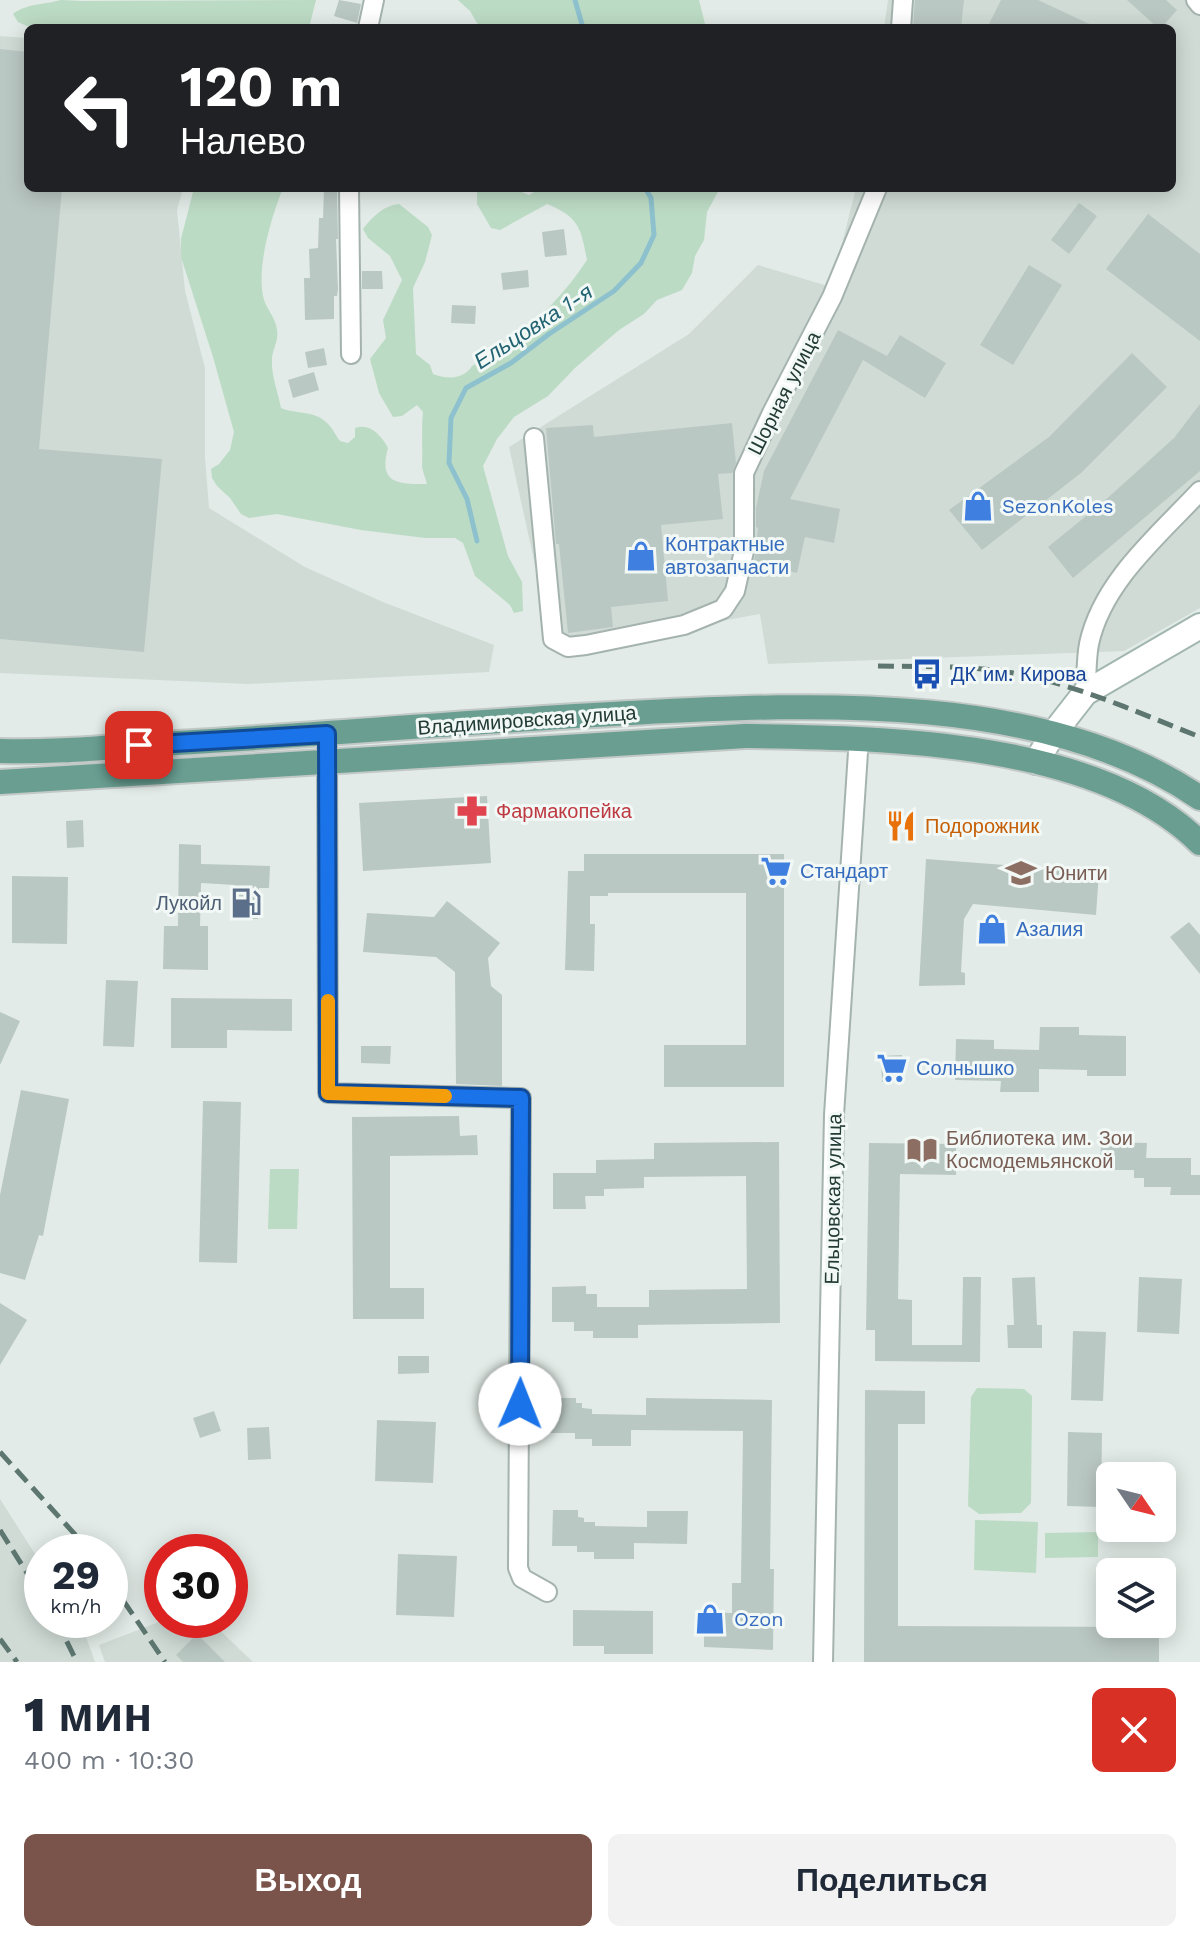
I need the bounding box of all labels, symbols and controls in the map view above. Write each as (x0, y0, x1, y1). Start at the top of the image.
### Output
text: 120 m (180, 54, 342, 120)
icon: left (48, 56, 152, 160)
text: Налево (180, 121, 306, 163)
water label: Ельцовка 1-я (469, 279, 597, 374)
street label: Шорная улица (743, 326, 826, 459)
shop icon: SezonKoles (961, 489, 995, 523)
place label: SezonKoles (1002, 494, 1114, 518)
place label: Контрактные автозапчасти (665, 532, 789, 579)
shop icon: Контрактные автозапчасти (624, 539, 658, 573)
bus stop icon: ДК им. Кирова (910, 657, 944, 691)
place label: ДК им. Кирова (951, 662, 1088, 686)
street label: Владимировская улица (417, 700, 638, 740)
pin (105, 711, 173, 779)
icon: arrive (117, 723, 161, 767)
pharmacy icon: Фармакопейка (455, 794, 489, 828)
place label: Фармакопейка (496, 799, 633, 823)
restaurant icon: Подорожник (884, 809, 918, 843)
place label: Подорожник (925, 814, 1039, 838)
supermarket icon: Стандарт (759, 854, 793, 888)
school or university icon: Юнити (1004, 856, 1038, 890)
place label: Стандарт (800, 859, 888, 883)
place label: Юнити (1045, 861, 1108, 885)
fuel station icon: Лукойл (229, 886, 263, 920)
place label: Лукойл (156, 891, 222, 915)
shop icon: Азалия (975, 912, 1009, 946)
place label: Азалия (1016, 917, 1083, 941)
supermarket icon: Солнышко (875, 1051, 909, 1085)
place label: Солнышко (916, 1056, 1014, 1080)
street label: Ельцовская улица (820, 1112, 847, 1285)
place label: Библиотека им. Зои Космодемьянской (946, 1126, 1133, 1173)
library icon: Библиотека им. Зои Космодемьянской (905, 1133, 939, 1167)
position arrow (478, 1362, 562, 1446)
north arrow (1096, 1462, 1176, 1542)
map controls (1096, 1462, 1176, 1638)
speed limit sign: 30 (144, 1534, 248, 1638)
text: 29 (52, 1552, 100, 1599)
button: layers (1096, 1558, 1176, 1638)
text: km/h (50, 1594, 102, 1618)
shop icon: Ozon (693, 1602, 727, 1636)
place label: Ozon (734, 1607, 784, 1631)
text: 1 мин (24, 1686, 152, 1743)
button: close (1092, 1688, 1176, 1772)
text: 400 m · 10:30 (24, 1745, 194, 1775)
button: Выход (24, 1834, 592, 1926)
button: Поделиться (608, 1834, 1176, 1926)

